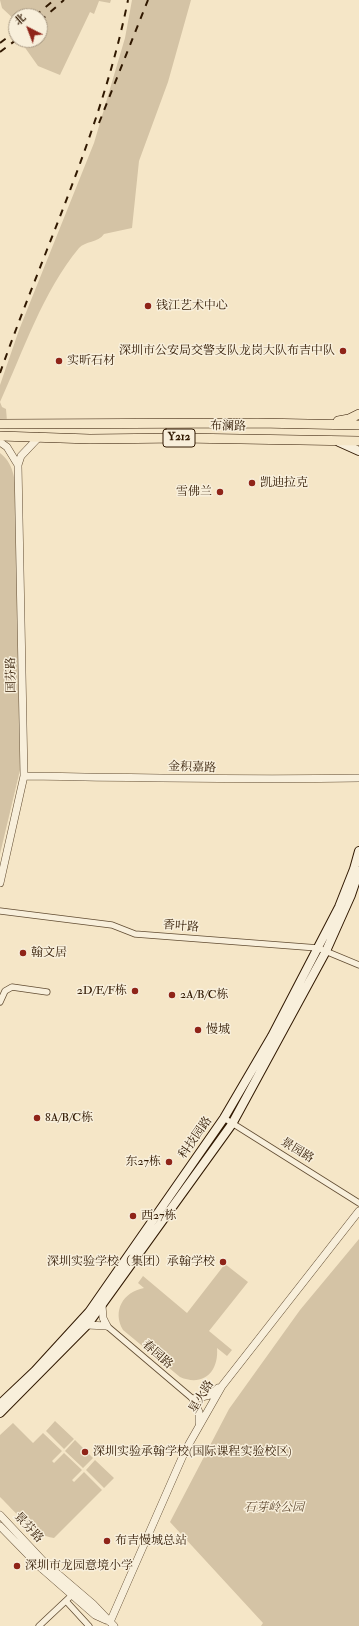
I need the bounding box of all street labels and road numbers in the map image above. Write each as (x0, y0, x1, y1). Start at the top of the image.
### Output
street label: 布澜路 (210, 419, 246, 435)
road number: Y212 (163, 429, 195, 447)
street label: 国芬路 (4, 657, 20, 693)
street label: 金积嘉路 (168, 760, 216, 776)
street label: 香叶路 (163, 919, 199, 935)
street label: 科技园路 (176, 1114, 216, 1162)
street label: 景园路 (278, 1135, 316, 1167)
street label: 春园路 (139, 1338, 175, 1372)
street label: 星火路 (186, 1378, 218, 1416)
street label: 景芬路 (10, 1510, 46, 1546)

